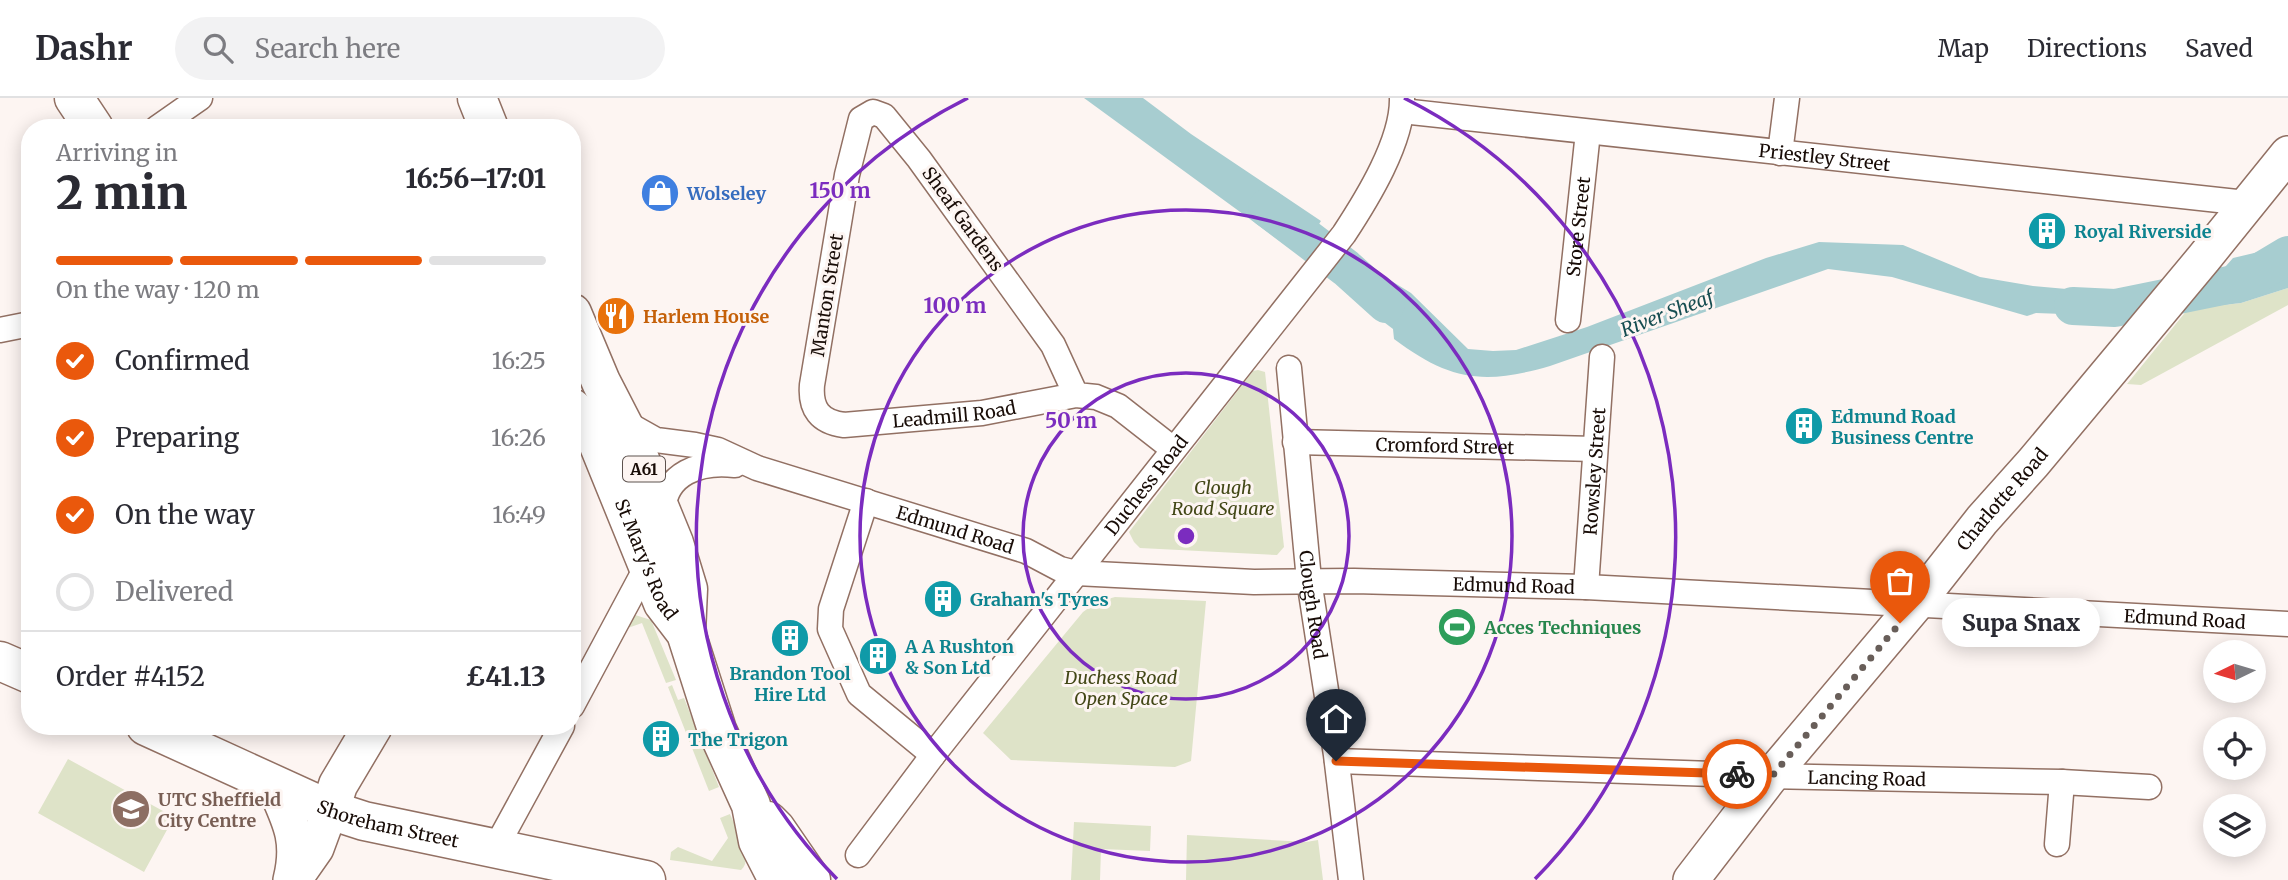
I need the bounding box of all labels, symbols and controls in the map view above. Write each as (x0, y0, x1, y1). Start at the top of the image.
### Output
search box (175, 17, 665, 80)
text: Dashr (35, 28, 133, 69)
icon: search (199, 29, 237, 67)
text: Search here (255, 32, 400, 65)
text: Map (1938, 33, 1989, 64)
text: Directions (2027, 33, 2147, 64)
text: Saved (2185, 33, 2253, 64)
text: Arriving in (56, 138, 178, 167)
street label: Priestley Street (1758, 138, 1891, 176)
text: 16:56–17:01 (405, 162, 546, 195)
street label: Sheaf Gardens (917, 162, 1009, 276)
text: 2 min (56, 164, 188, 222)
shop icon: Wolseley (639, 172, 681, 214)
street label: Store Street (1561, 175, 1595, 278)
text: 150 m (809, 177, 871, 204)
place label: Wolseley (686, 182, 766, 205)
building icon: Royal Riverside (2026, 210, 2068, 252)
place label: Royal Riverside (2074, 220, 2212, 243)
street label: Manton Street (806, 232, 848, 358)
text: On the way · 120 m (56, 275, 260, 304)
water label: River Sheaf (1617, 283, 1719, 342)
text: 100 m (924, 292, 986, 319)
restaurant icon: Harlem House (595, 295, 637, 337)
place label: Harlem House (643, 305, 770, 328)
icon: check (56, 342, 94, 380)
text: Confirmed (115, 344, 250, 377)
text: 16:25 (492, 346, 546, 375)
street label: Leadmill Road (891, 395, 1018, 432)
building icon: Edmund Road Business Centre (1783, 405, 1825, 447)
place label: Edmund Road Business Centre (1831, 405, 1974, 449)
text: 50 m (1045, 407, 1097, 434)
street label: Rowsley Street (1578, 407, 1610, 536)
icon: check (56, 419, 94, 457)
text: Preparing (115, 421, 239, 454)
text: 16:26 (491, 423, 546, 452)
street label: Duchess Road (1100, 430, 1193, 540)
street label: Cromford Street (1375, 432, 1515, 459)
street label: Charlotte Road (1951, 443, 2053, 555)
road number: A61 (623, 456, 665, 482)
park label: Clough Road Square (1171, 476, 1275, 520)
street label: St Mary's Road (610, 495, 683, 624)
icon: check (56, 496, 94, 534)
text: On the way (115, 498, 255, 531)
text: 16:49 (492, 500, 546, 529)
street label: Edmund Road (894, 500, 1017, 558)
centre of rings (1174, 524, 1198, 548)
street label: Clough Road (1295, 549, 1333, 661)
pin (1870, 551, 1930, 623)
icon: bag (1881, 562, 1919, 600)
street label: Edmund Road (1452, 572, 1575, 598)
text: Delivered (115, 575, 234, 608)
building icon: Graham's Tyres (922, 578, 964, 620)
place label: Graham's Tyres (970, 588, 1109, 611)
callout: Supa Snax (1942, 598, 2100, 648)
street label: Edmund Road (2123, 604, 2247, 633)
sports icon: Acces Techniques (1436, 606, 1478, 648)
text: Supa Snax (1962, 608, 2080, 637)
place label: Acces Techniques (1483, 616, 1641, 639)
building icon: Brandon Tool Hire Ltd (769, 617, 811, 659)
building icon: A A Rushton & Son Ltd (857, 635, 899, 677)
place label: A A Rushton & Son Ltd (904, 635, 1014, 679)
north arrow (2203, 640, 2266, 704)
map controls (2203, 640, 2266, 857)
text: Order #4152 (56, 660, 205, 693)
text: £41.13 (465, 660, 546, 693)
place label: Brandon Tool Hire Ltd (729, 662, 851, 706)
park label: Duchess Road Open Space (1064, 666, 1178, 710)
pin (1306, 689, 1366, 761)
icon: home (1317, 700, 1355, 738)
button: locate (2203, 717, 2266, 780)
building icon: The Trigon (640, 718, 682, 760)
place label: The Trigon (688, 728, 788, 751)
courier (1702, 739, 1772, 809)
icon: bike (1718, 755, 1756, 793)
street label: Lancing Road (1807, 765, 1926, 791)
school or university icon: UTC Sheffield City Centre (110, 788, 152, 830)
place label: UTC Sheffield City Centre (158, 788, 281, 832)
street label: Shoreham Street (314, 794, 461, 852)
button: layers (2203, 794, 2266, 857)

